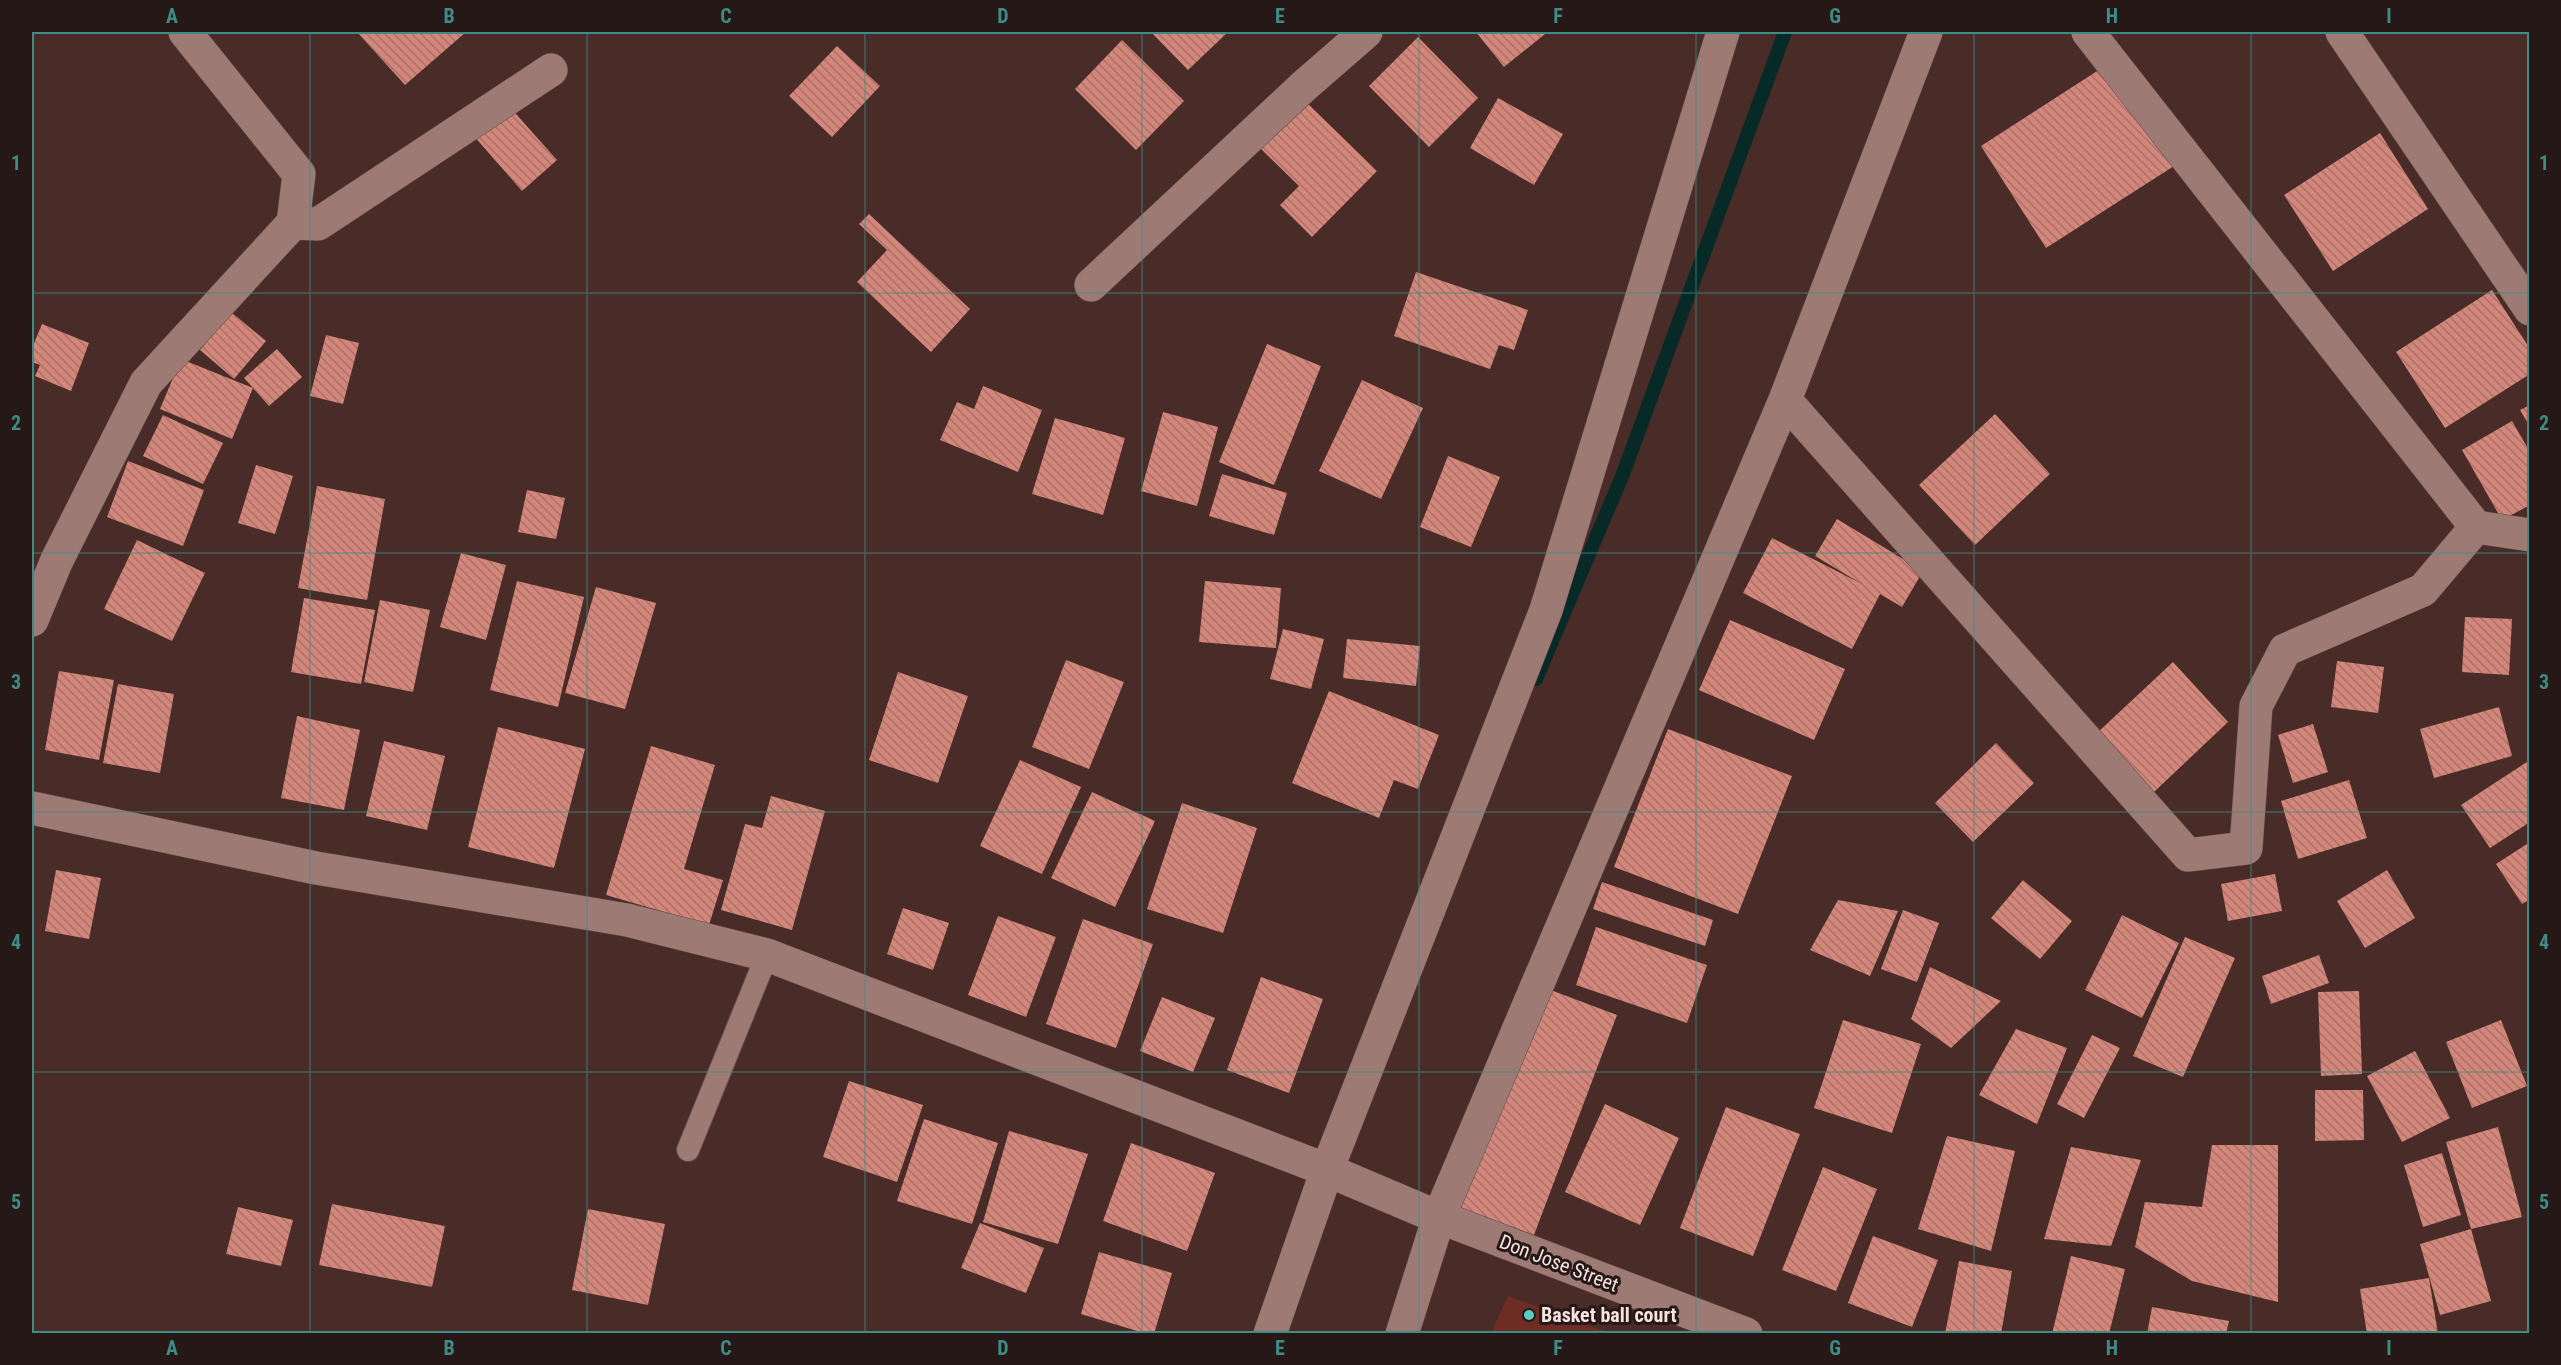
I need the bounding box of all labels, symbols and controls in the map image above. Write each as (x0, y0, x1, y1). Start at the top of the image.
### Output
text: A (166, 4, 178, 28)
text: B (443, 4, 455, 28)
text: C (720, 4, 732, 28)
text: D (997, 4, 1009, 28)
text: E (1275, 4, 1285, 28)
text: F (1553, 4, 1563, 28)
text: G (1829, 4, 1841, 28)
text: H (2106, 4, 2118, 28)
text: I (2386, 4, 2392, 28)
text: 1 (11, 151, 21, 175)
text: 1 (2539, 151, 2549, 175)
text: 2 (11, 411, 21, 435)
text: 2 (2539, 411, 2549, 435)
text: 3 (11, 670, 21, 694)
text: 3 (2539, 670, 2549, 694)
text: 4 (11, 930, 21, 954)
text: 4 (2539, 930, 2549, 954)
text: 5 (11, 1190, 21, 1214)
text: 5 (2539, 1190, 2549, 1214)
street label: Don Jose Street (1496, 1229, 1622, 1297)
place label: Basket ball court (1541, 1303, 1677, 1327)
marker: Basket ball court (1522, 1308, 1536, 1322)
text: A (166, 1336, 178, 1360)
text: B (443, 1336, 455, 1360)
text: C (720, 1336, 732, 1360)
text: D (997, 1336, 1009, 1360)
text: E (1275, 1336, 1285, 1360)
text: F (1553, 1336, 1563, 1360)
text: G (1829, 1336, 1841, 1360)
text: H (2106, 1336, 2118, 1360)
text: I (2386, 1336, 2392, 1360)

